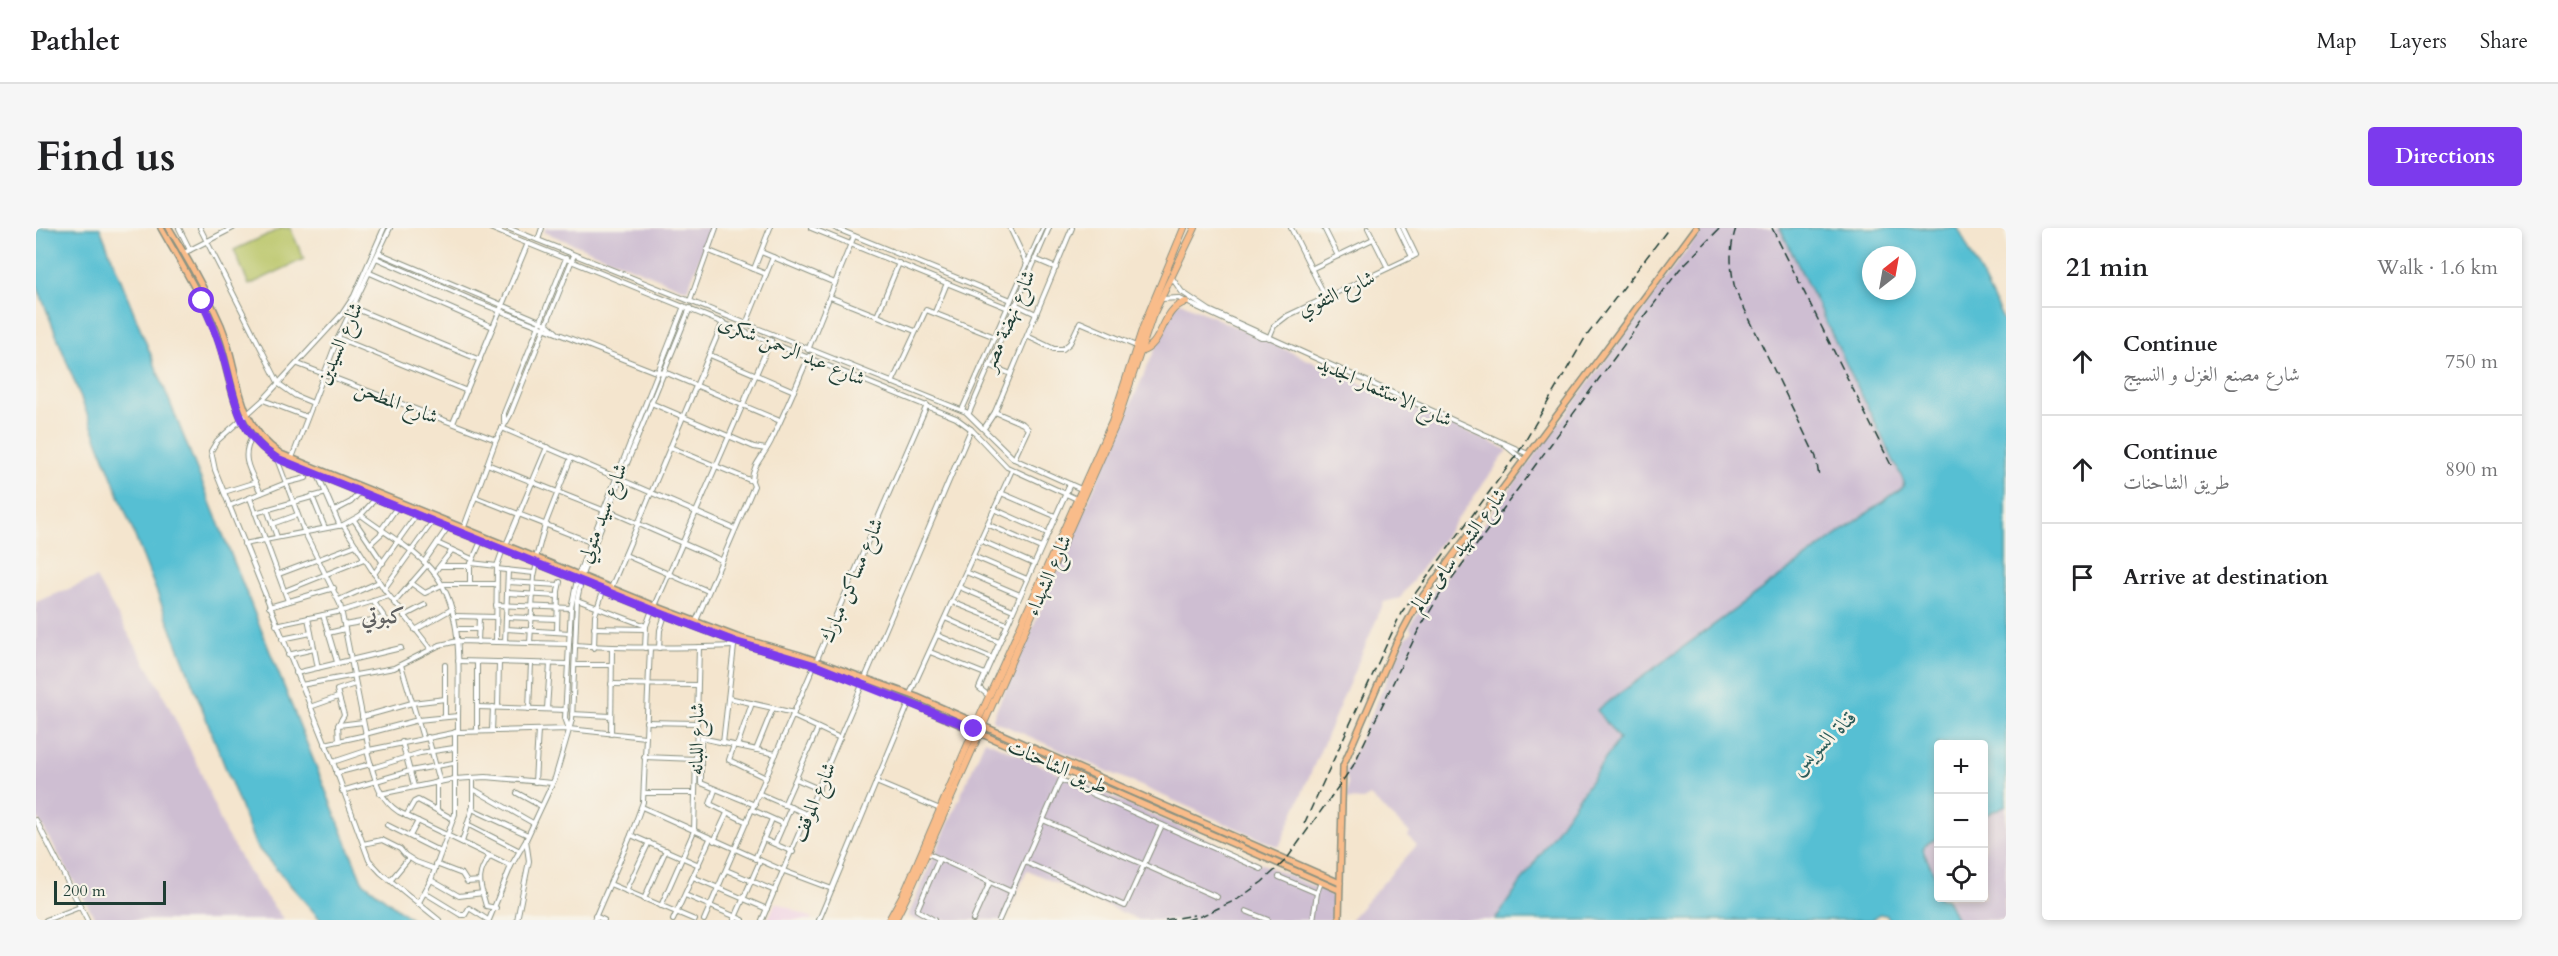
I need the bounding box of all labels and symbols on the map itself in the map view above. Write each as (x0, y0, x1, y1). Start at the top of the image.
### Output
north arrow (1862, 246, 1916, 300)
street label: شارع التقوي (1293, 264, 1381, 327)
street label: شارع نهضة مصر (974, 266, 1046, 378)
route start (188, 287, 214, 313)
street label: شارع السيدين (309, 298, 373, 390)
street label: شارع عبد الرحمن شكرى (713, 309, 869, 396)
street label: شارع الاستثمار الجديد (1311, 350, 1457, 437)
street label: شارع المطحن (350, 374, 442, 434)
street label: شارع سيد متولي (571, 459, 638, 568)
street label: شارع الشهيد سامى سالم (1404, 483, 1516, 620)
street label: شارع مساكن مبارك (813, 514, 894, 648)
street label: شارع الشهداء (1019, 530, 1082, 622)
district label: كبوتي (360, 601, 405, 634)
street label: شارع اللبانه (682, 702, 715, 776)
water label: قناة السويس (1783, 703, 1864, 782)
route end (960, 715, 986, 741)
street label: طريق الشاحنات (1004, 732, 1112, 801)
street label: شارع الموقف (785, 758, 846, 848)
scale bar (54, 878, 166, 906)

